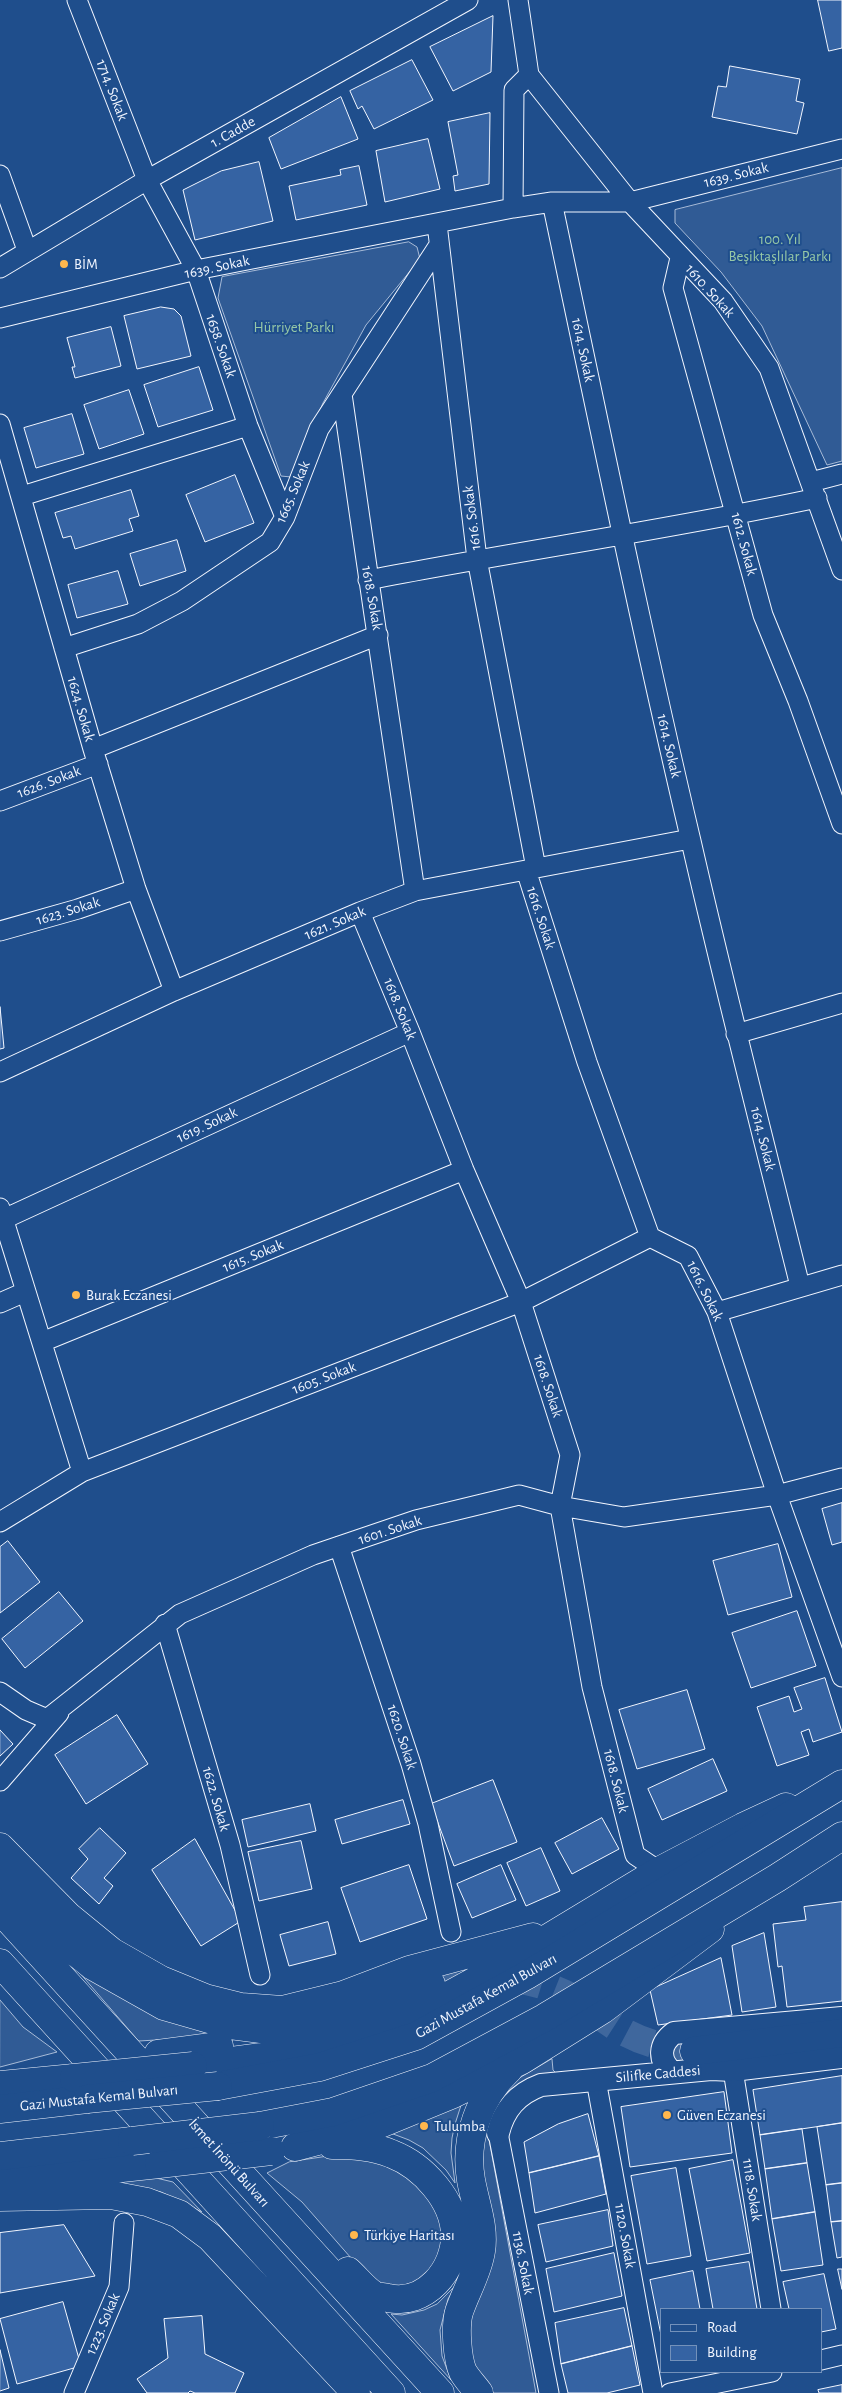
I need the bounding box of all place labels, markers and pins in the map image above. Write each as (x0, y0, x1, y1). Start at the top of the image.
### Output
place label: BİM (74, 255, 98, 273)
marker: BİM (58, 258, 70, 270)
place label: Burak Eczanesi (86, 1286, 172, 1304)
marker: Burak Eczanesi (70, 1289, 82, 1301)
place label: Güven Eczanesi (677, 2106, 766, 2124)
marker: Güven Eczanesi (661, 2109, 673, 2121)
place label: Tulumba (434, 2117, 486, 2135)
marker: Tulumba (418, 2120, 430, 2132)
place label: Türkiye Haritası (364, 2226, 455, 2244)
marker: Türkiye Haritası (348, 2229, 360, 2241)

